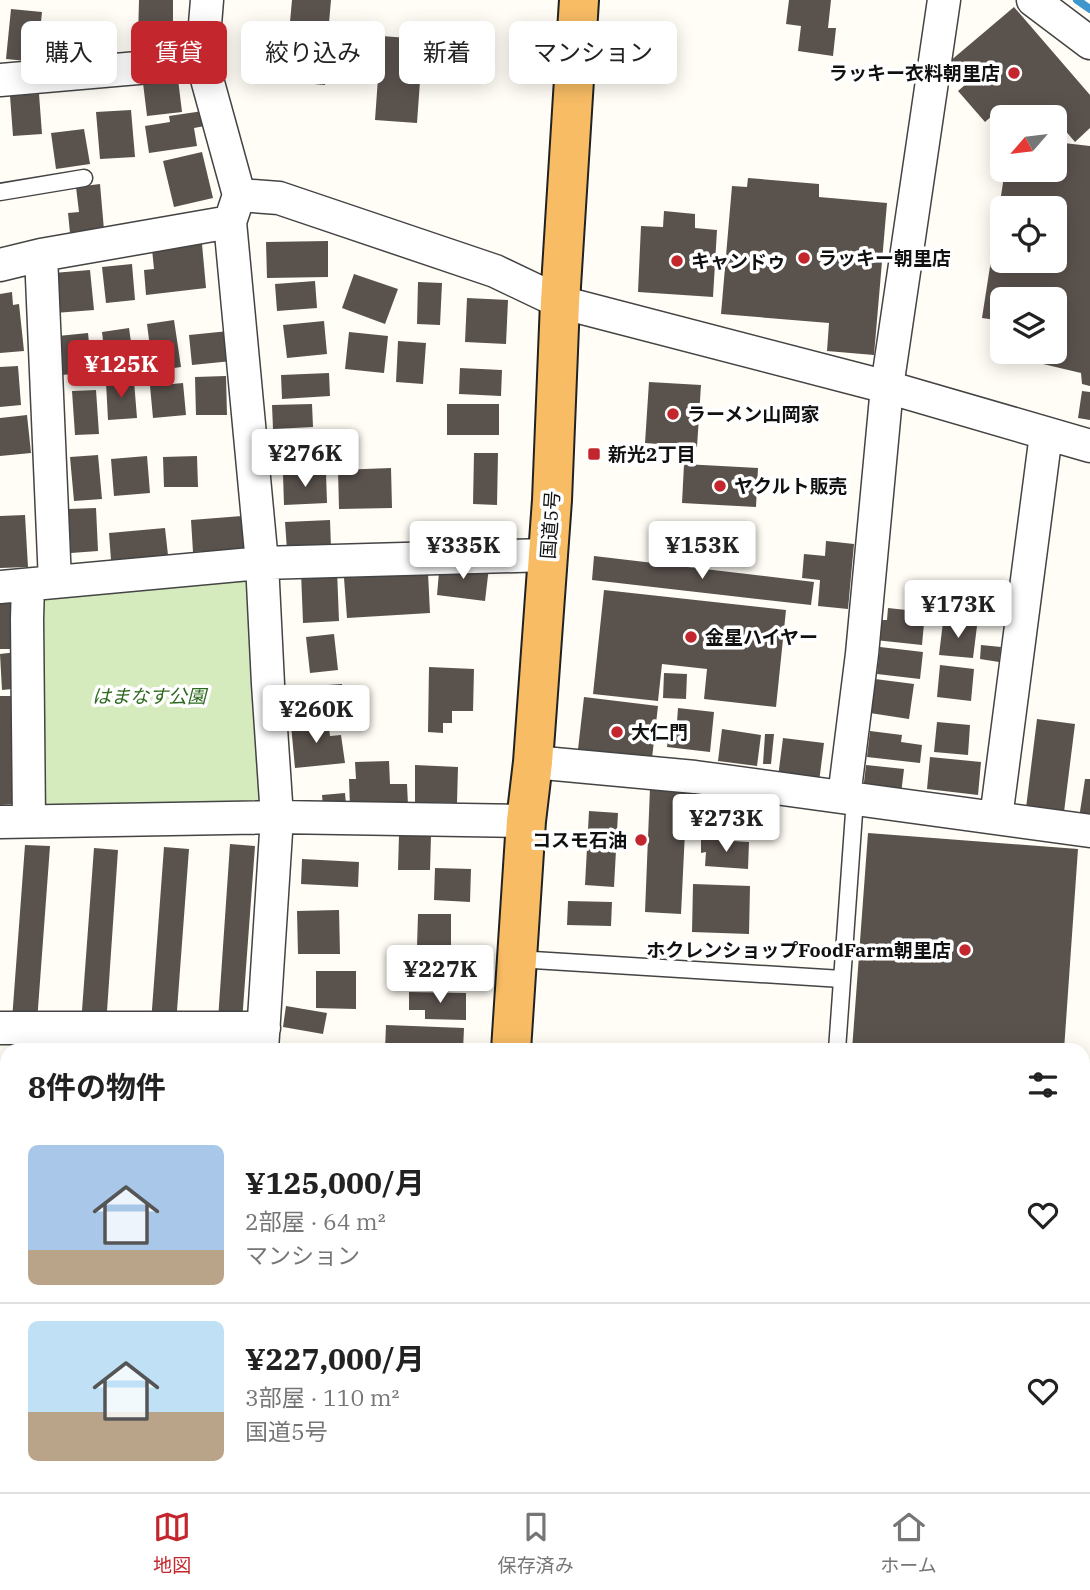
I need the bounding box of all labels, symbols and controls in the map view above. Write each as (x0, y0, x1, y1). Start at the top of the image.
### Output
chip: 購入 (21, 21, 117, 84)
chip: 賃貸 (131, 21, 227, 84)
chip: 絞り込み (241, 21, 385, 84)
chip: 新着 (399, 21, 495, 84)
chip: マンション (509, 21, 677, 84)
place label: ラッキー衣料朝里店 (829, 61, 1000, 85)
marker: ラッキー衣料朝里店 (1006, 65, 1022, 81)
north arrow (990, 105, 1068, 182)
map controls (990, 105, 1067, 364)
button: locate (990, 196, 1067, 273)
place label: ラッキー朝里店 (818, 246, 951, 270)
place label: キャンドゥ (691, 249, 786, 273)
marker: ラッキー朝里店 (796, 250, 812, 266)
marker: キャンドゥ (669, 253, 685, 269)
button: layers (990, 287, 1067, 364)
pin: ¥125K (72, 340, 170, 400)
text: ¥125K (84, 348, 158, 378)
place label: ラーメン山岡家 (687, 402, 819, 426)
marker: ラーメン山岡家 (665, 406, 681, 422)
pin: ¥276K (256, 430, 354, 489)
text: ¥276K (268, 437, 342, 467)
place label: 新光2丁目 (608, 442, 695, 466)
marker: 新光2丁目 (586, 446, 602, 462)
place label: ヤクルト販売 (734, 474, 847, 498)
marker: ヤクルト販売 (712, 478, 728, 494)
street label: 国道5号 (536, 490, 564, 560)
pin: ¥335K (414, 522, 512, 581)
pin: ¥153K (653, 522, 751, 581)
text: ¥335K (426, 529, 500, 559)
text: ¥153K (665, 529, 739, 559)
pin: ¥173K (909, 580, 1007, 640)
text: ¥173K (921, 588, 995, 618)
place label: 金星ハイヤー (705, 625, 818, 649)
marker: 金星ハイヤー (683, 629, 699, 645)
park label: はまなす公園 (92, 684, 209, 708)
pin: ¥260K (267, 686, 365, 745)
text: ¥260K (279, 693, 353, 723)
place label: 大仁門 (631, 720, 688, 744)
marker: 大仁門 (609, 724, 625, 740)
pin: ¥273K (677, 794, 775, 854)
text: ¥273K (689, 802, 763, 832)
place label: コスモ石油 (532, 828, 627, 852)
marker: コスモ石油 (633, 832, 649, 848)
place label: ホクレンショップFoodFarm朝里店 (646, 938, 951, 962)
marker: ホクレンショップFoodFarm朝里店 (957, 942, 973, 958)
pin: ¥227K (391, 946, 489, 1005)
text: ¥227K (403, 953, 477, 983)
icon: filters (1024, 1066, 1062, 1104)
text: 8件の物件 (28, 1067, 166, 1106)
text: ¥125,000/月 (245, 1163, 425, 1202)
icon: home (84, 1173, 168, 1257)
icon: heart (1024, 1196, 1062, 1234)
text: 2部屋 · 64 m² (245, 1206, 386, 1236)
text: マンション (245, 1240, 360, 1270)
text: ¥227,000/月 (245, 1339, 425, 1378)
icon: home (84, 1349, 168, 1433)
icon: heart (1024, 1372, 1062, 1410)
text: 3部屋 · 110 m² (245, 1382, 400, 1412)
text: 国道5号 (245, 1416, 328, 1446)
tab: 地図 (153, 1508, 191, 1577)
tab: 保存済み (498, 1508, 574, 1577)
tab: ホーム (880, 1508, 937, 1577)

